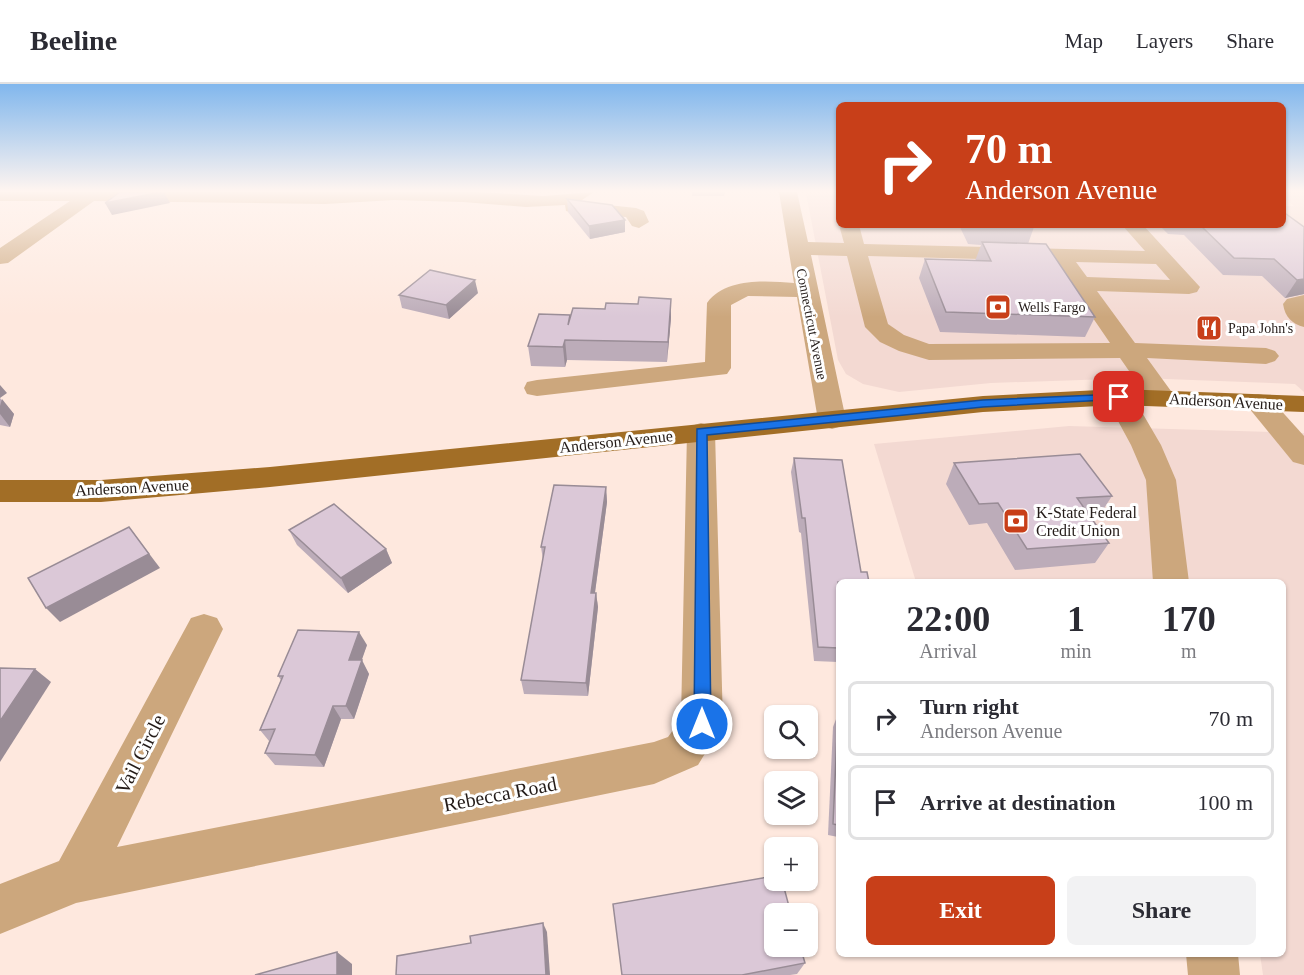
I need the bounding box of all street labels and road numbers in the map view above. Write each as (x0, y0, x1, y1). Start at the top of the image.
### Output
street label: Connecticut Avenue (793, 267, 830, 381)
street label: Anderson Avenue (1169, 390, 1283, 413)
street label: Anderson Avenue (559, 427, 674, 456)
street label: Anderson Avenue (75, 476, 189, 499)
street label: Vail Circle (111, 711, 169, 797)
street label: Rebecca Road (441, 772, 559, 816)

